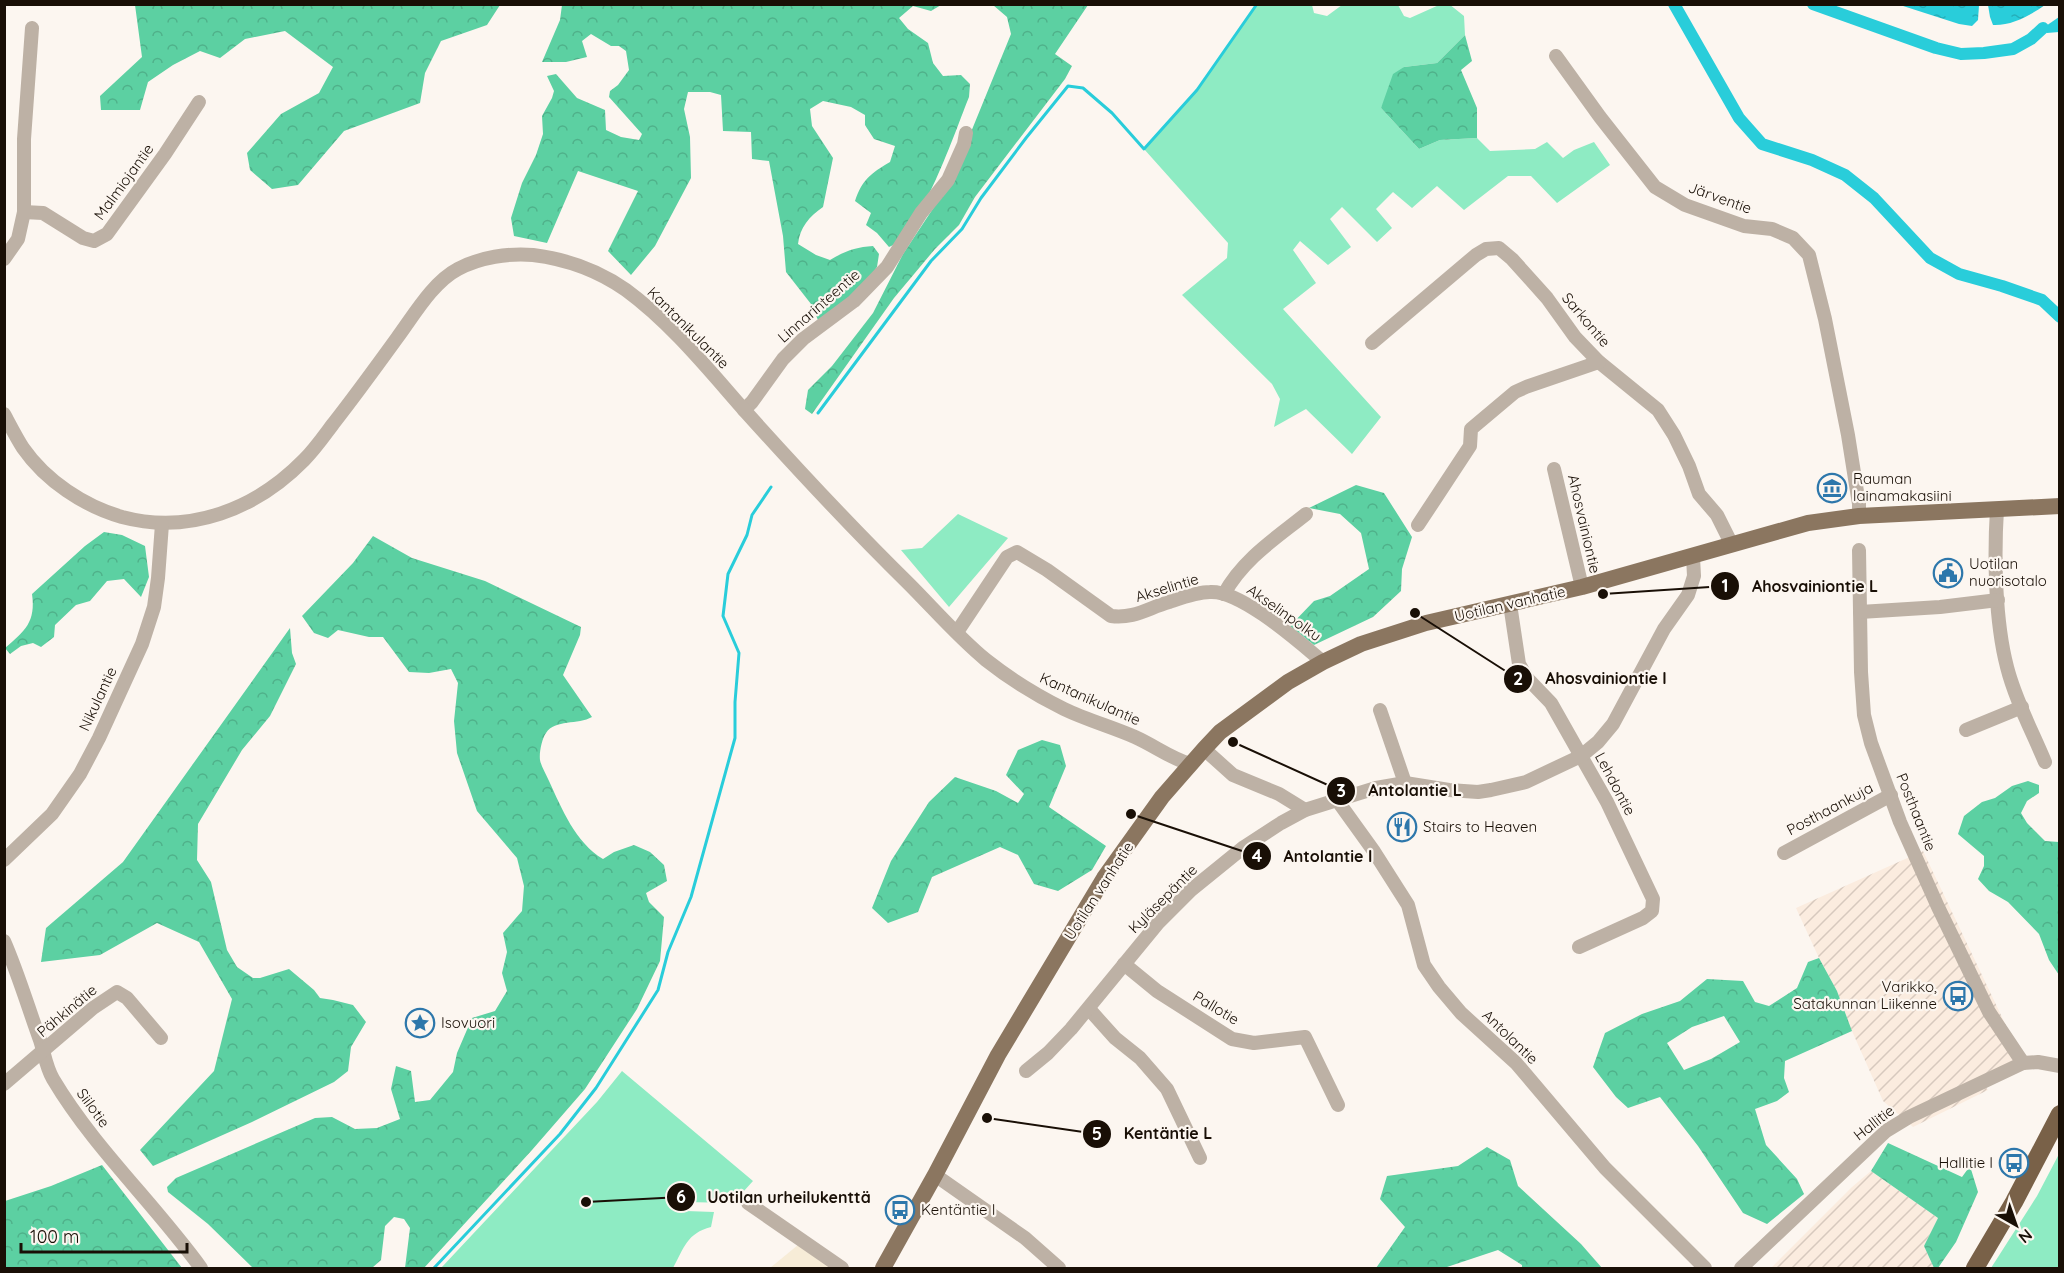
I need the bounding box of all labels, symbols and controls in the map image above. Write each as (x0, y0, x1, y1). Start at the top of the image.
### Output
street label: Malmiojantie (90, 140, 158, 223)
street label: Järventie (1686, 177, 1754, 218)
street label: Linnarinteentie (774, 265, 864, 346)
street label: Kantanikulantie (643, 283, 733, 373)
street label: Sarkontie (1558, 288, 1615, 351)
place label: Rauman lainamakasiini (1853, 469, 1952, 505)
museum icon: Rauman lainamakasiini (1816, 472, 1848, 504)
street label: Ahosvainiontie (1564, 473, 1605, 575)
place label: Uotilan nuorisotalo (1969, 554, 2047, 590)
public building icon: Uotilan nuorisotalo (1932, 557, 1964, 589)
street label: Akselintie (1133, 569, 1201, 606)
callout: Ahosvainiontie L (1710, 569, 1890, 603)
text: 1 (1721, 574, 1729, 597)
text: Ahosvainiontie L (1752, 576, 1878, 596)
street label: Akselinpolku (1243, 580, 1325, 645)
street label: Uotilan vanhatie (1453, 582, 1567, 626)
callout: Ahosvainiontie I (1503, 662, 1679, 696)
street label: Nikulantie (74, 664, 121, 734)
text: 2 (1513, 667, 1523, 690)
street label: Kantanikulantie (1037, 668, 1144, 729)
text: Ahosvainiontie I (1545, 668, 1667, 688)
street label: Lehdontie (1591, 749, 1640, 819)
street label: Posthaantie (1892, 770, 1941, 854)
callout: Antolantie L (1326, 774, 1473, 808)
street label: Posthaankuja (1783, 778, 1876, 839)
text: 3 (1336, 779, 1346, 802)
text: Antolantie L (1368, 780, 1462, 800)
restaurant icon: Stairs to Heaven (1386, 811, 1418, 843)
place label: Stairs to Heaven (1423, 817, 1537, 836)
street label: Uotilan vanhatie (1060, 838, 1137, 943)
callout: Antolantie I (1242, 839, 1385, 873)
text: 4 (1252, 844, 1263, 867)
text: Antolantie I (1284, 846, 1372, 866)
street label: Kyläsepäntie (1124, 860, 1201, 937)
place label: Varikko, Satakunnan Liikenne (1793, 977, 1937, 1013)
street label: Pähkinätie (33, 980, 100, 1041)
bus stop icon: Varikko, Satakunnan Liikenne (1942, 980, 1974, 1012)
street label: Pallotie (1190, 986, 1243, 1029)
street label: Antolantie (1478, 1005, 1542, 1068)
place icon: Isovuori (404, 1007, 436, 1039)
place label: Isovuori (441, 1013, 495, 1032)
street label: Siilotie (73, 1084, 114, 1131)
street label: Hallitie (1849, 1101, 1898, 1144)
callout: Kentäntie L (1082, 1117, 1224, 1151)
text: 5 (1092, 1122, 1102, 1145)
text: Kentäntie L (1124, 1123, 1212, 1143)
bus stop icon: Hallitie I (1998, 1147, 2030, 1179)
place label: Hallitie I (1938, 1153, 1993, 1172)
callout: Uotilan urheilukenttä (666, 1180, 883, 1214)
text: 6 (676, 1185, 686, 1208)
text: Uotilan urheilukenttä (707, 1187, 871, 1207)
bus stop icon: Kentäntie I (884, 1194, 916, 1226)
north arrow (1986, 1195, 2046, 1255)
place label: Kentäntie I (921, 1200, 995, 1219)
scale bar (21, 1216, 188, 1254)
text: 100 m (30, 1225, 79, 1248)
text: N (2015, 1225, 2037, 1248)

